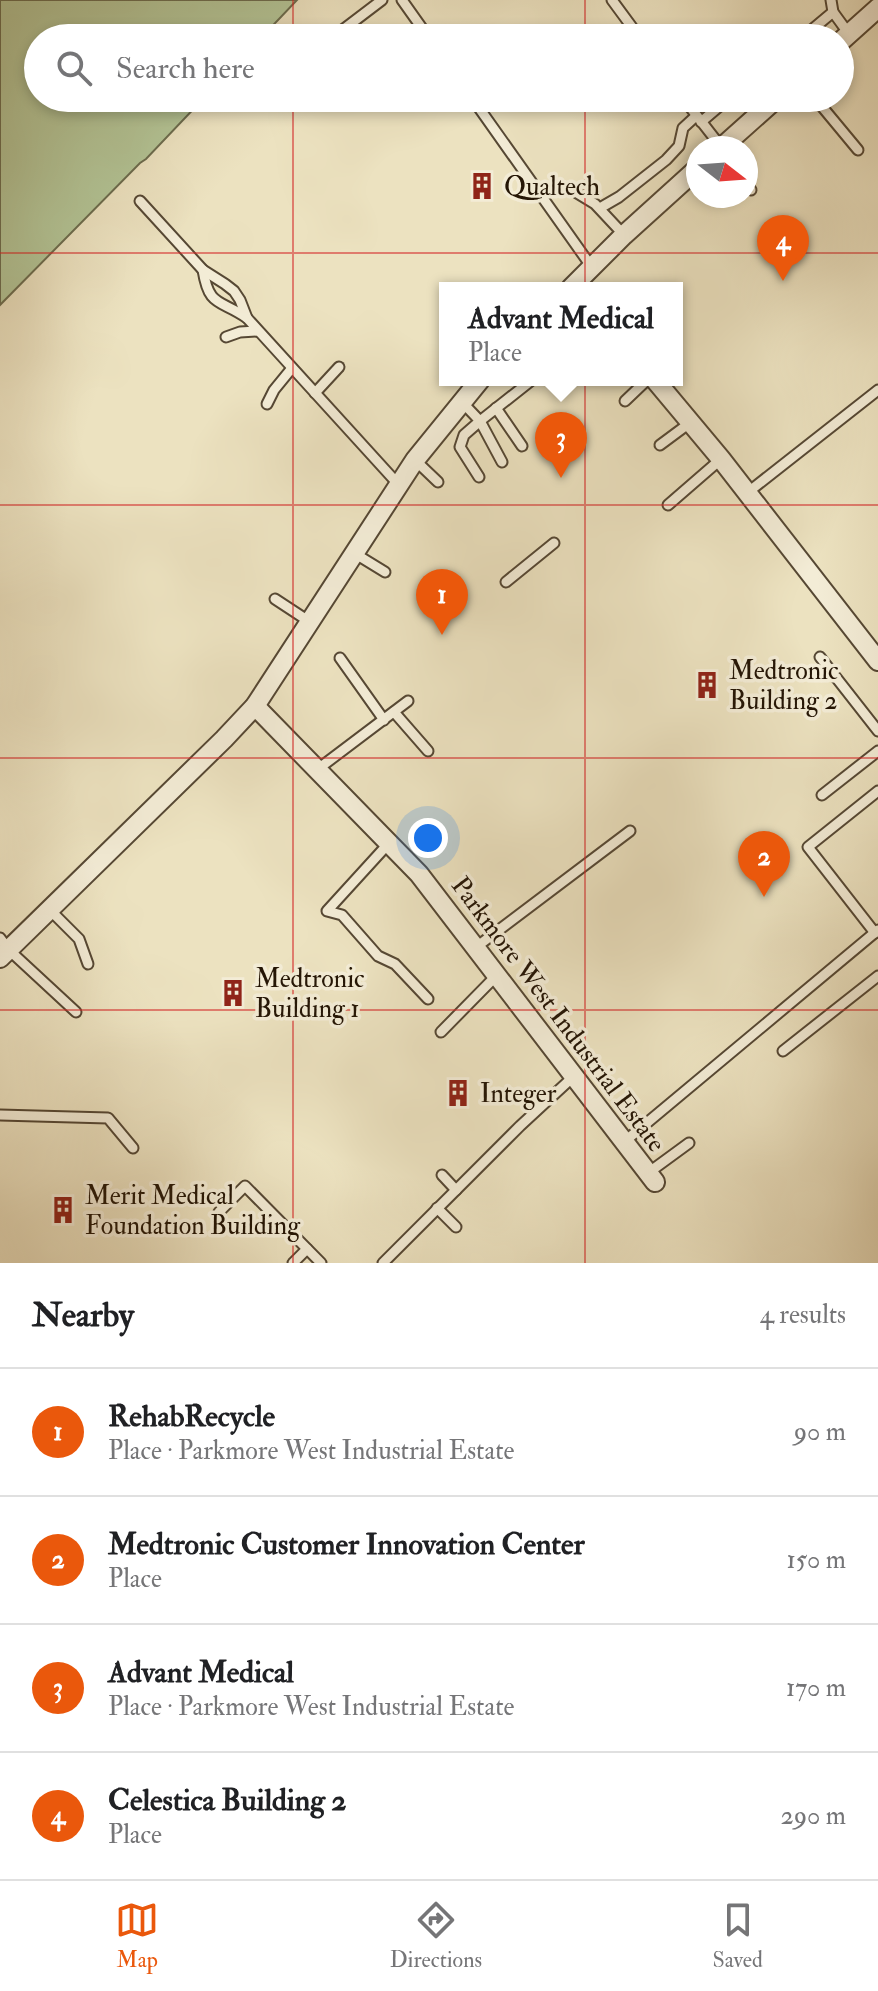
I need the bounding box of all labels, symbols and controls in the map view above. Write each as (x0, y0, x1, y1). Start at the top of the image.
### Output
search box (24, 24, 854, 112)
icon: search (52, 46, 96, 90)
text: Search here (116, 50, 255, 87)
north arrow (686, 136, 758, 208)
building icon: Qualtech (467, 171, 497, 201)
place label: Qualtech (504, 171, 600, 203)
pin: 4 (757, 215, 809, 281)
popup (439, 282, 683, 386)
text: Advant Medical (468, 300, 654, 337)
text: Place (468, 337, 522, 369)
pin: 3 (535, 412, 587, 478)
pin: 1 (416, 569, 468, 635)
place label: Medtronic Building 2 (729, 655, 839, 717)
building icon: Medtronic Building 2 (692, 670, 722, 700)
your location (408, 818, 448, 858)
pin: 2 (738, 831, 790, 897)
street label: Parkmore West Industrial Estate (444, 871, 672, 1159)
place label: Medtronic Building 1 (255, 963, 365, 1025)
building icon: Medtronic Building 1 (218, 978, 248, 1008)
building icon: Integer (443, 1078, 473, 1108)
place label: Integer (480, 1078, 557, 1110)
place label: Merit Medical Foundation Building (85, 1180, 301, 1242)
building icon: Merit Medical Foundation Building (48, 1195, 78, 1225)
text: Nearby (32, 1294, 134, 1337)
text: 4 results (760, 1299, 846, 1331)
text: RehabRecycle (108, 1398, 275, 1435)
text: 1 (53, 1416, 63, 1448)
text: 90 m (794, 1416, 846, 1448)
text: Place · Parkmore West Industrial Estate (108, 1435, 514, 1467)
text: Medtronic Customer Innovation Center (108, 1526, 585, 1563)
text: 2 (51, 1544, 65, 1576)
text: 150 m (787, 1544, 846, 1576)
text: Place (108, 1563, 162, 1595)
text: Advant Medical (108, 1654, 294, 1691)
text: 3 (53, 1672, 63, 1704)
text: 170 m (786, 1672, 846, 1704)
text: Place · Parkmore West Industrial Estate (108, 1691, 514, 1723)
text: Celestica Building 2 (108, 1782, 346, 1819)
text: 4 (51, 1800, 65, 1832)
text: 290 m (781, 1800, 846, 1832)
text: Place (108, 1819, 162, 1851)
tab: Map (115, 1898, 159, 1974)
tab: Directions (390, 1898, 482, 1974)
tab: Saved (713, 1898, 763, 1974)

